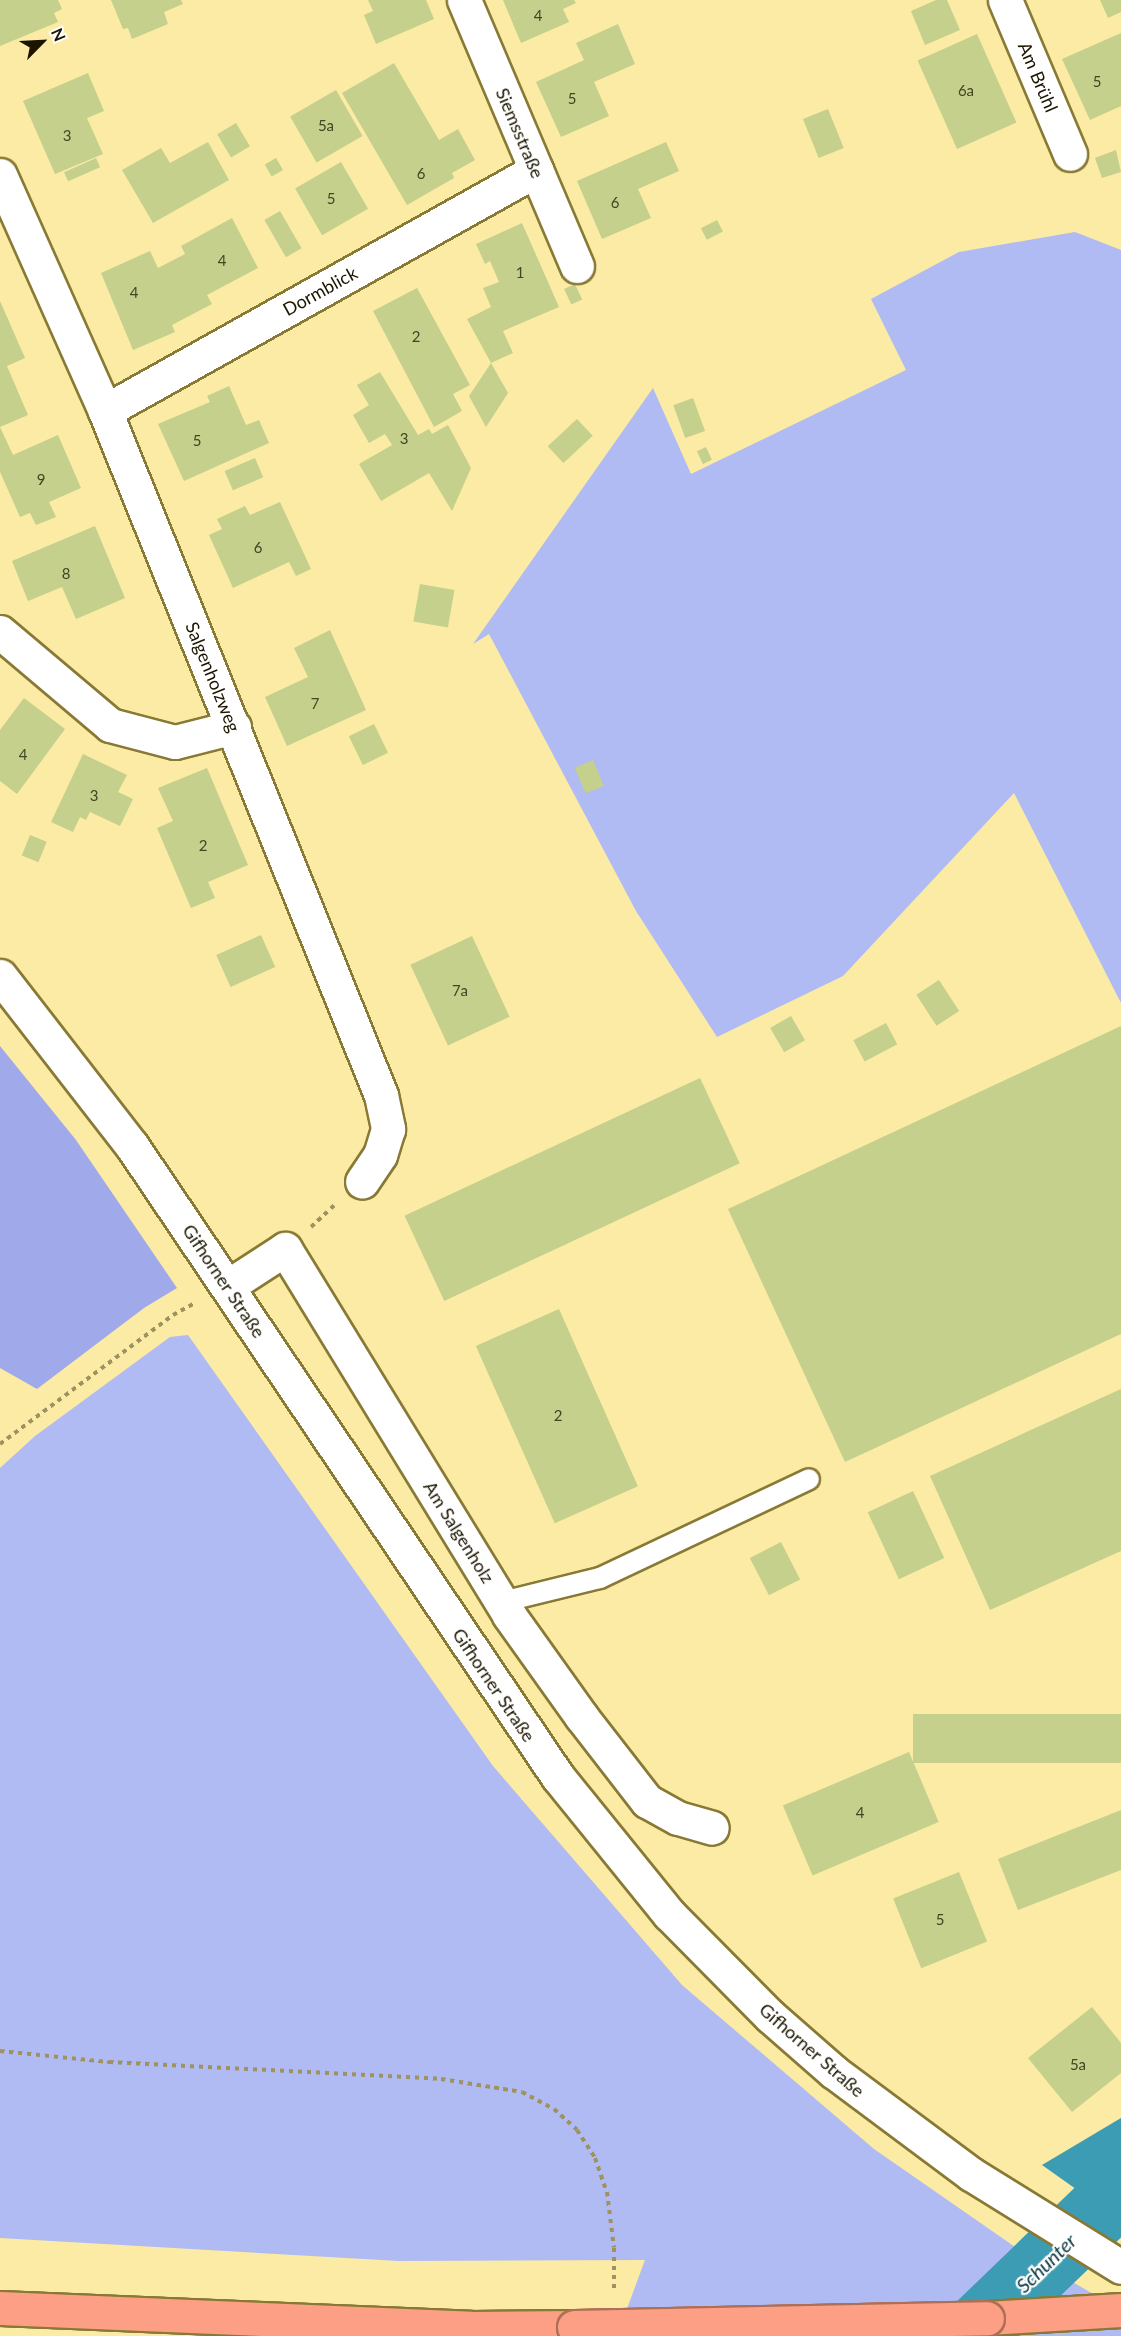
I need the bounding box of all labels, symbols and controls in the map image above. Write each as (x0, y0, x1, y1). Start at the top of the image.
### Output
house number: 4 (534, 7, 542, 25)
north arrow (12, 12, 72, 72)
text: N (48, 25, 70, 44)
street label: Am Brühl (1014, 39, 1062, 115)
house number: 5 (1093, 73, 1101, 91)
house number: 6a (958, 82, 974, 100)
street label: Siemsstraße (491, 85, 549, 181)
house number: 5 (568, 90, 576, 108)
house number: 5a (318, 117, 334, 135)
house number: 3 (63, 127, 71, 145)
house number: 6 (417, 165, 425, 183)
house number: 5 (327, 190, 335, 208)
house number: 6 (611, 194, 619, 212)
house number: 4 (218, 252, 226, 270)
street label: Dormblick (279, 262, 361, 320)
house number: 1 (516, 264, 524, 282)
house number: 4 (130, 284, 138, 302)
house number: 2 (412, 328, 420, 346)
house number: 3 (400, 430, 408, 448)
house number: 5 (193, 432, 201, 450)
house number: 9 (37, 471, 45, 489)
house number: 6 (254, 539, 262, 557)
house number: 8 (62, 565, 70, 583)
street label: Salgenholzweg (181, 619, 245, 735)
house number: 7 (311, 695, 319, 713)
house number: 4 (19, 746, 27, 764)
house number: 3 (90, 787, 98, 805)
house number: 2 (199, 837, 207, 855)
house number: 7a (452, 982, 468, 1000)
street label: Gifhorner Straße (178, 1220, 270, 1342)
house number: 2 (554, 1407, 562, 1425)
street label: Am Salgenholz (419, 1477, 499, 1587)
street label: Gifhorner Straße (448, 1624, 540, 1746)
house number: 4 (856, 1804, 864, 1822)
house number: 5 (936, 1911, 944, 1929)
street label: Gifhorner Straße (755, 1998, 869, 2102)
house number: 5a (1070, 2056, 1086, 2074)
water label: Schunter (1011, 2229, 1081, 2297)

